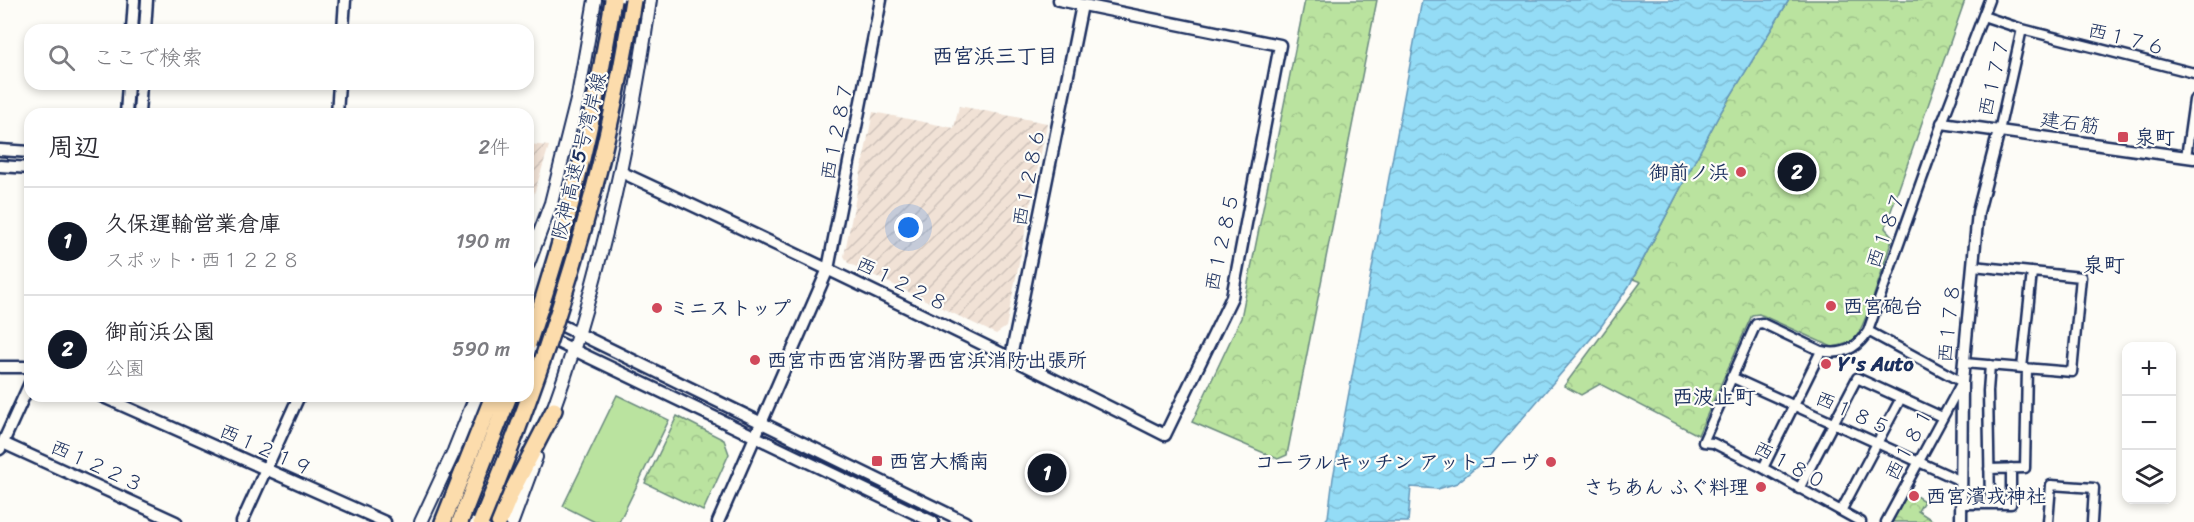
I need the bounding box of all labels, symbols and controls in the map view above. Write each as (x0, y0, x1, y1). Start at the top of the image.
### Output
street label: 西１７６ (2084, 12, 2170, 66)
search box (24, 24, 534, 90)
street label: 西１７７ (1968, 34, 2020, 120)
district label: 西宮浜三丁目 (932, 37, 1058, 75)
text: ここで検索 (93, 38, 203, 77)
icon: search (45, 41, 78, 74)
street label: 阪神高速5号湾岸線 (541, 68, 617, 244)
street label: 西１２８７ (810, 79, 864, 183)
street label: 建石筋 (2038, 101, 2102, 145)
place label: 泉町 (2135, 120, 2175, 155)
text: 周辺 (48, 124, 100, 170)
street label: 西１２８６ (1002, 125, 1056, 229)
text: 2件 (478, 130, 510, 165)
marker: 泉町 (2116, 130, 2130, 144)
pin: 2 (1778, 150, 1816, 195)
place label: 御前ノ浜 (1649, 155, 1729, 190)
marker: 御前ノ浜 (1734, 165, 1748, 179)
street label: 西１８７ (1856, 186, 1916, 274)
street label: 西１２８５ (1194, 189, 1250, 295)
text: 久保運輸営業倉庫 (105, 204, 281, 243)
your location (894, 213, 923, 242)
text: 1 (63, 224, 72, 259)
text: 190 m (456, 224, 510, 259)
text: スポット · 西１２２８ (105, 243, 301, 278)
street label: 西１２２８ (849, 246, 955, 322)
district label: 泉町 (2083, 246, 2125, 284)
street label: 西１７８ (1927, 281, 1971, 365)
place label: 西宮砲台 (1843, 289, 1923, 324)
place label: ミニストップ (669, 291, 791, 326)
marker: 西宮砲台 (1824, 299, 1838, 313)
marker: ミニストップ (650, 301, 664, 315)
text: 御前浜公園 (105, 312, 215, 351)
text: 2 (62, 332, 73, 367)
text: 590 m (452, 332, 510, 367)
map controls (2122, 342, 2176, 504)
button: + (2122, 342, 2176, 396)
place label: 西宮市西宮消防署西宮浜消防出張所 (767, 343, 1087, 378)
place label: Y's Auto (1838, 347, 1915, 382)
text: 公園 (105, 351, 145, 386)
marker: 西宮市西宮消防署西宮浜消防出張所 (748, 353, 762, 367)
marker: Y's Auto (1819, 357, 1833, 371)
district label: 西波止町 (1672, 378, 1756, 416)
street label: 西１８５ (1809, 381, 1897, 445)
button: − (2122, 396, 2176, 450)
street label: 西１８１ (1875, 400, 1943, 488)
street label: 西１２１９ (213, 414, 319, 486)
street label: 西１２２３ (44, 430, 150, 502)
street label: 西１８０ (1746, 431, 1834, 499)
place label: 西宮大橋南 (889, 444, 989, 479)
place label: コーラルキッチン アットコーヴ (1255, 445, 1539, 480)
pin: 1 (1028, 450, 1066, 496)
button: layers (2122, 450, 2176, 504)
marker: 西宮大橋南 (870, 454, 884, 468)
marker: コーラルキッチン アットコーヴ (1544, 455, 1558, 469)
place label: さちあん ふぐ料理 (1584, 470, 1749, 505)
place label: 西宮濱戎神社 (1926, 479, 2046, 514)
marker: さちあん ふぐ料理 (1754, 480, 1768, 494)
marker: 西宮濱戎神社 (1907, 489, 1921, 503)

